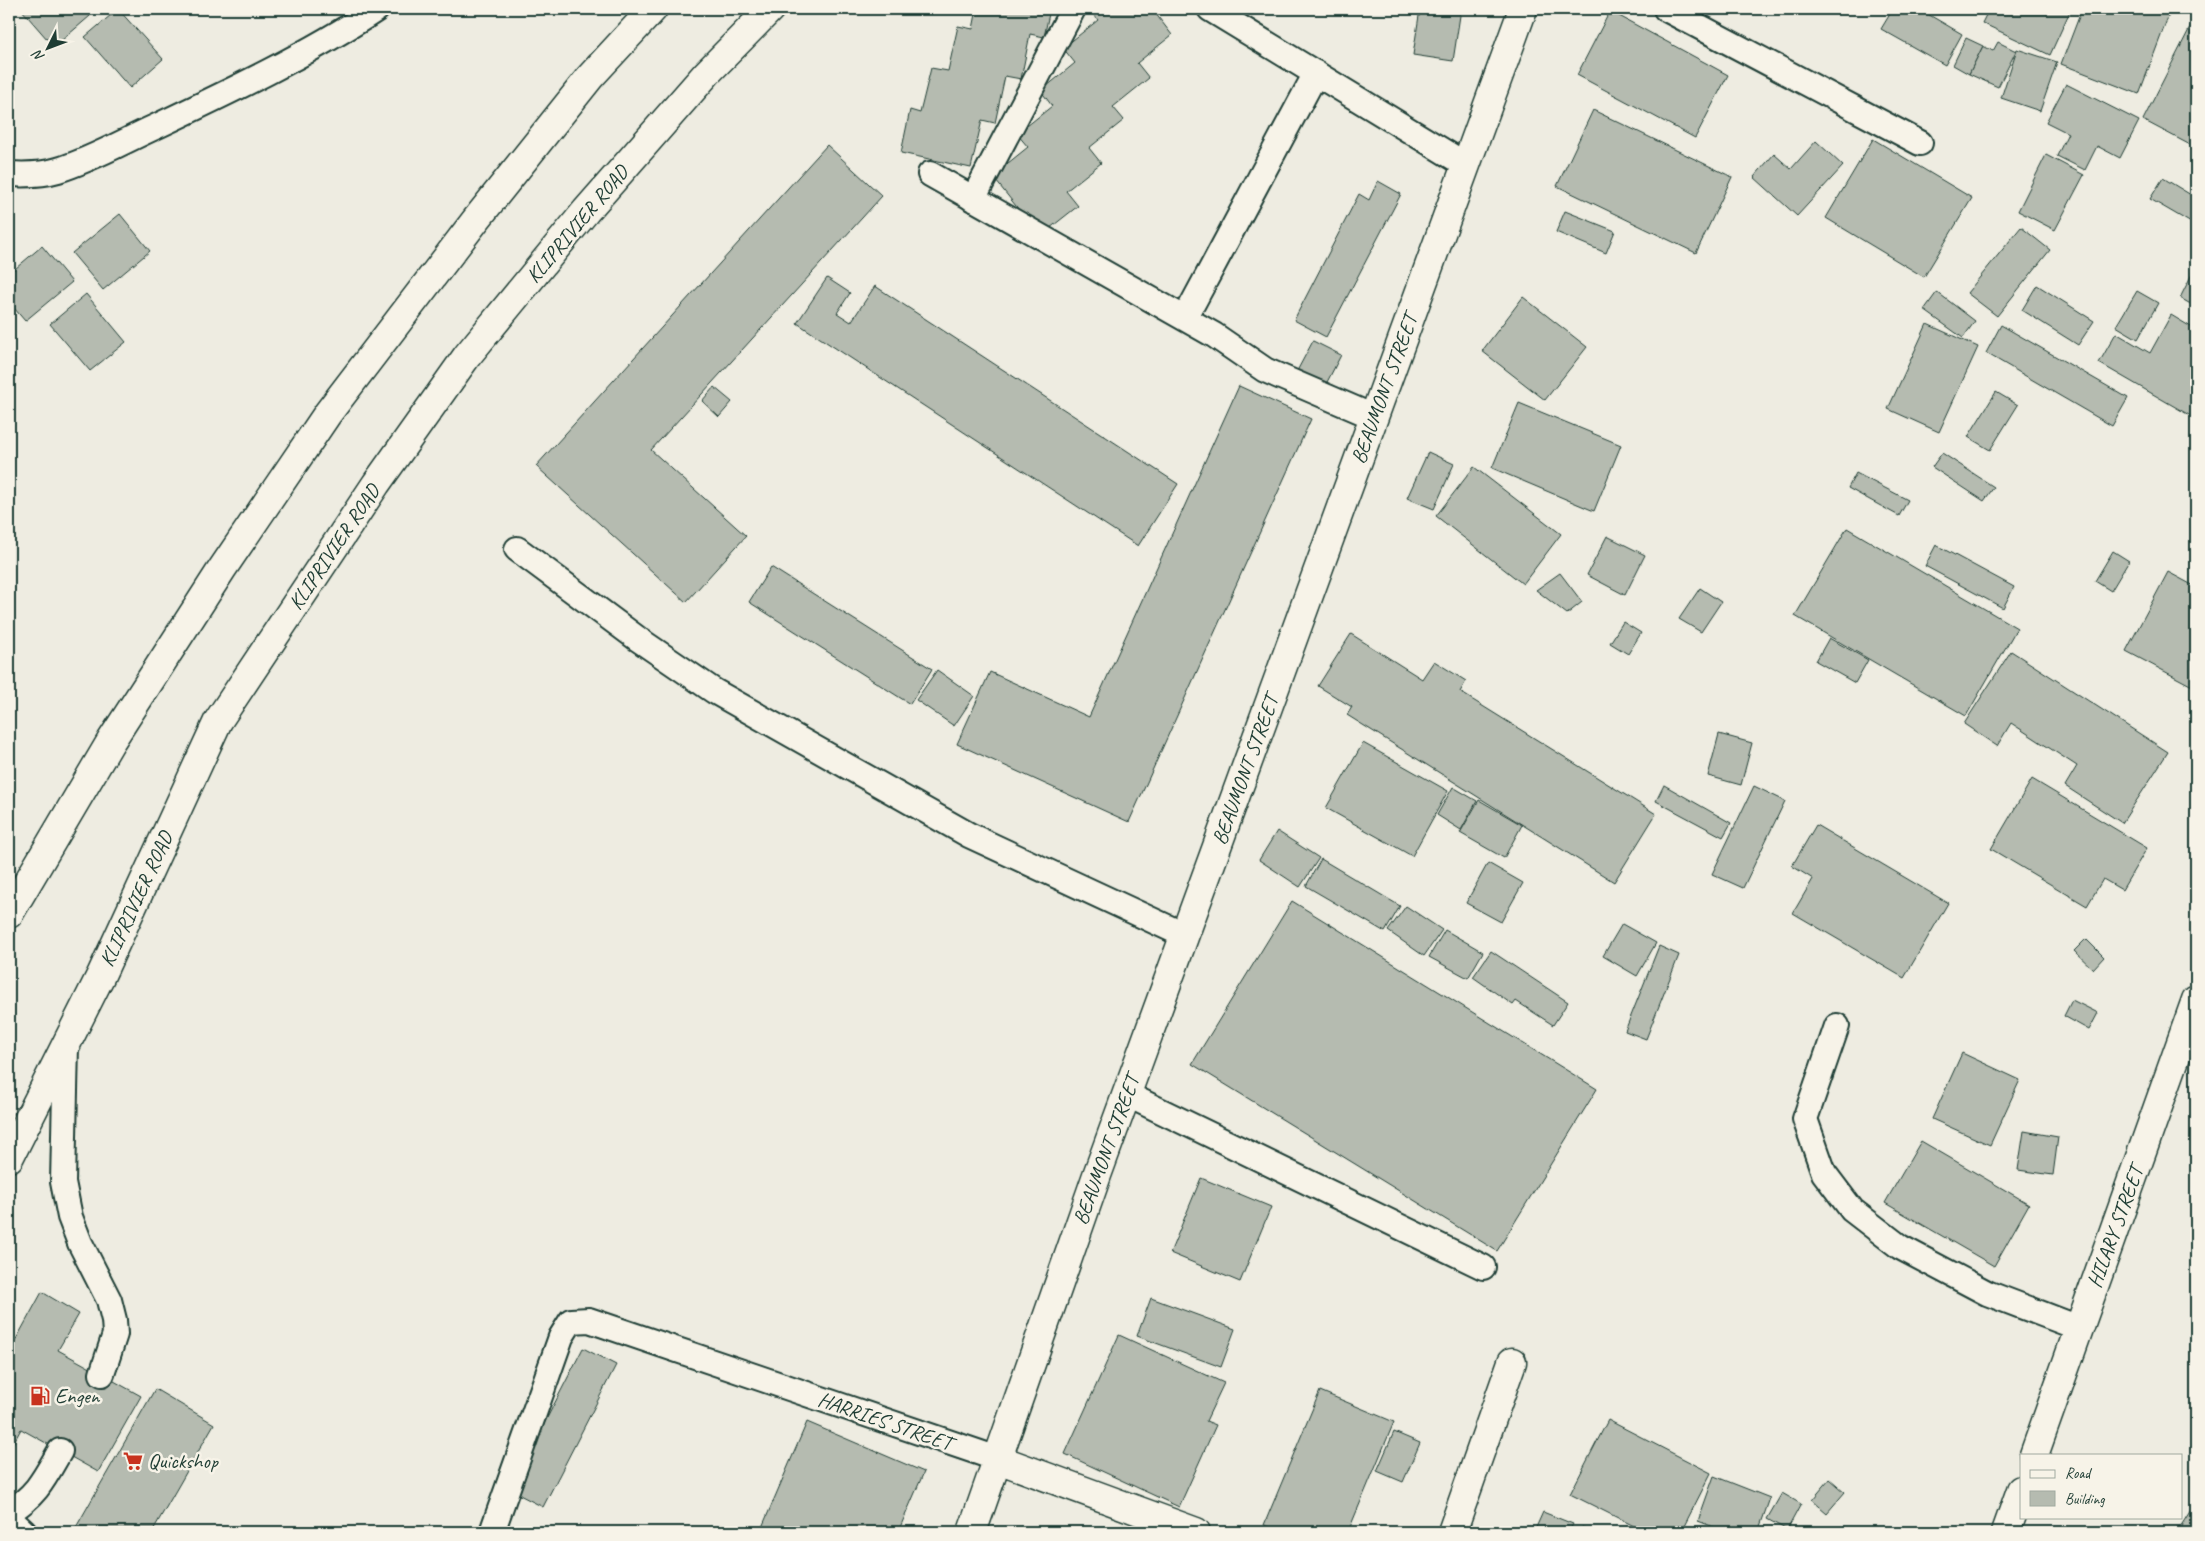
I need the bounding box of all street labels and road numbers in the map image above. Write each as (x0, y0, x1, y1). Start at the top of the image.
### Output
street label: KLIPRIVIER ROAD (520, 158, 635, 288)
street label: BEAUMONT STREET (1345, 306, 1425, 467)
street label: KLIPRIVIER ROAD (282, 478, 387, 615)
street label: BEAUMONT STREET (1206, 687, 1286, 848)
street label: KLIPRIVIER ROAD (93, 826, 179, 971)
street label: BEAUMONT STREET (1067, 1067, 1147, 1228)
street label: HILARY STREET (2081, 1158, 2151, 1291)
street label: HARRIES STREET (815, 1386, 960, 1458)

